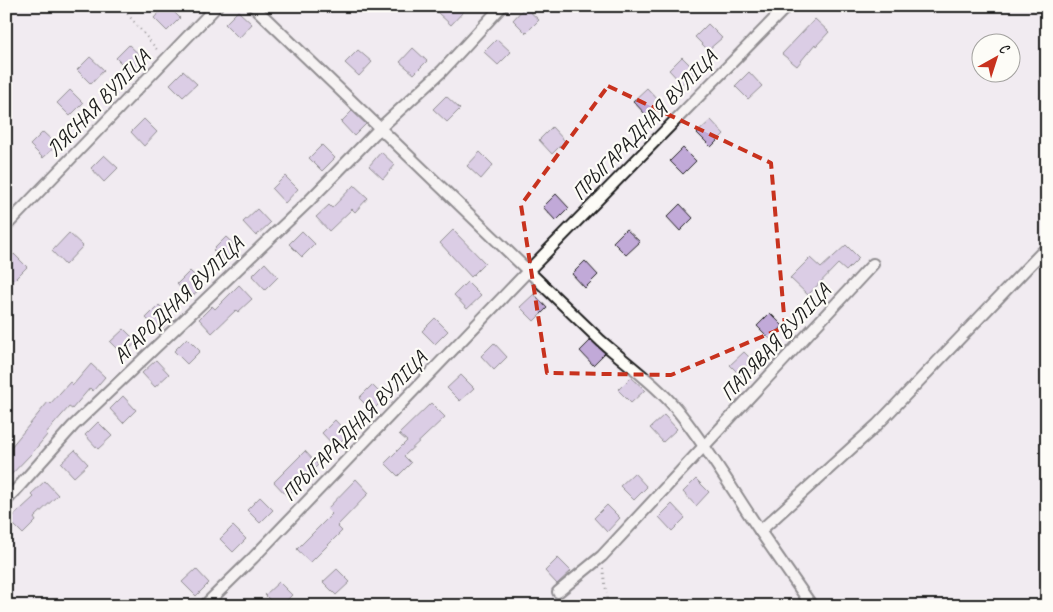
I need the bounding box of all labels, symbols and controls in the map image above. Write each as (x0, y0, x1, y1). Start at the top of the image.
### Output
north arrow (970, 32, 1020, 82)
text: С (996, 40, 1014, 58)
street label: ЛЯСНАЯ ВУЛІЦА (41, 43, 156, 162)
street label: ПРЫГАРАДНАЯ ВУЛІЦА (566, 44, 723, 205)
street label: АГАРОДНАЯ ВУЛІЦА (107, 230, 250, 369)
street label: ПАЛЯВАЯ ВУЛІЦА (714, 277, 837, 406)
street label: ПРЫГАРАДНАЯ ВУЛІЦА (276, 345, 433, 506)

